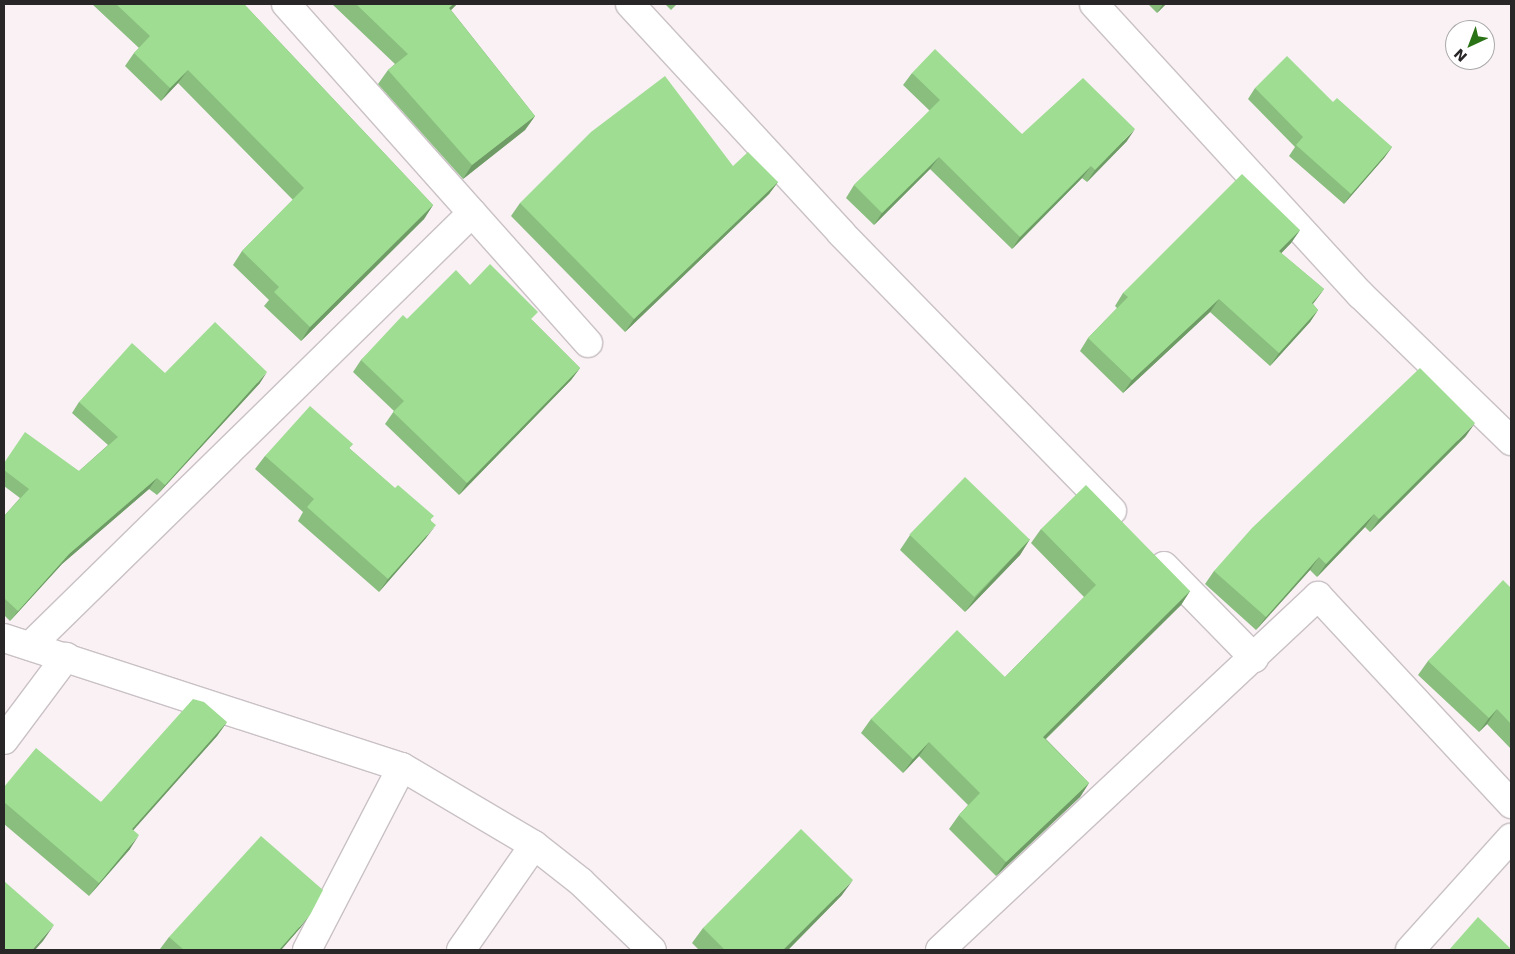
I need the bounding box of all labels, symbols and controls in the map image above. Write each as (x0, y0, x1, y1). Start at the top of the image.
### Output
north arrow (1445, 20, 1495, 70)
text: N (1451, 45, 1470, 65)

